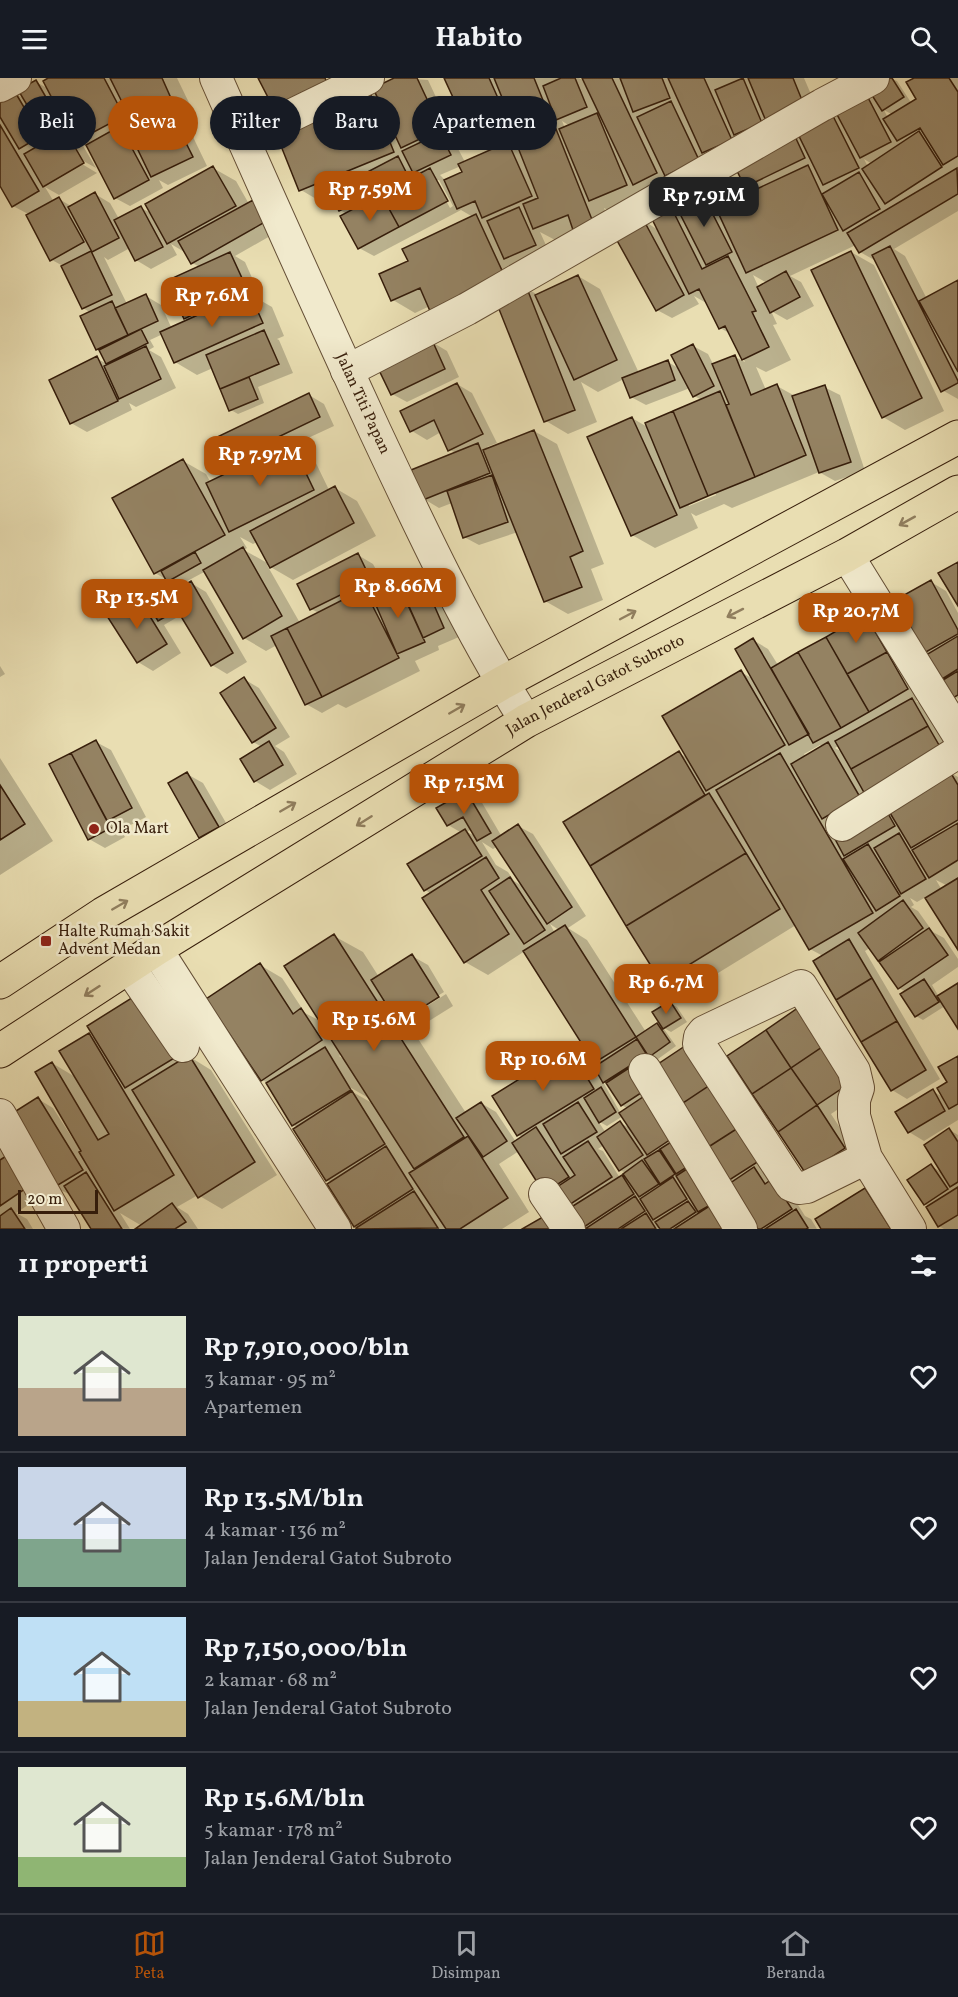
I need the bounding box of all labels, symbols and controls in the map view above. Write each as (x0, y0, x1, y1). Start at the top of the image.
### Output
text: Habito (436, 20, 522, 58)
icon: menu (18, 23, 51, 56)
icon: search (907, 23, 940, 56)
chip: Beli (18, 96, 96, 150)
chip: Sewa (108, 96, 198, 150)
chip: Filter (210, 96, 301, 150)
chip: Baru (313, 96, 400, 150)
chip: Apartemen (412, 96, 557, 150)
pin: Rp 7.59M (308, 171, 432, 222)
text: Rp 7.59M (328, 176, 412, 204)
pin: Rp 7.91M (642, 177, 766, 228)
text: Rp 7.91M (663, 182, 745, 210)
pin: Rp 7.6M (157, 277, 267, 328)
text: Rp 7.6M (175, 282, 249, 310)
street label: Jalan Titi Papan (330, 349, 395, 458)
pin: Rp 7.97M (198, 436, 322, 487)
text: Rp 7.97M (218, 441, 302, 469)
one-way arrow (899, 515, 916, 527)
pin: Rp 8.66M (336, 568, 460, 619)
text: Rp 8.66M (354, 573, 442, 601)
pin: Rp 13.5M (75, 579, 199, 630)
text: Rp 13.5M (95, 584, 179, 612)
pin: Rp 20.7M (794, 593, 918, 644)
text: Rp 20.7M (812, 598, 900, 626)
one-way arrow (727, 607, 744, 619)
one-way arrow (618, 609, 636, 620)
street label: Jalan Jenderal Gatot Subroto (502, 630, 689, 742)
one-way arrow (448, 703, 465, 715)
pin: Rp 7.15M (402, 764, 526, 815)
text: Rp 7.15M (424, 769, 504, 797)
one-way arrow (279, 801, 296, 813)
one-way arrow (355, 814, 372, 827)
place label: Ola Mart (106, 818, 169, 840)
marker: Ola Mart (87, 822, 101, 836)
one-way arrow (110, 899, 128, 910)
place label: Halte Rumah Sakit Advent Medan (58, 921, 190, 961)
marker: Halte Rumah Sakit Advent Medan (39, 934, 53, 948)
pin: Rp 6.7M (611, 964, 721, 1015)
text: Rp 6.7M (628, 969, 704, 997)
one-way arrow (83, 985, 100, 998)
pin: Rp 15.6M (312, 1001, 436, 1052)
text: Rp 15.6M (332, 1006, 416, 1034)
pin: Rp 10.6M (481, 1041, 605, 1092)
text: Rp 10.6M (500, 1046, 587, 1074)
scale bar (18, 1187, 98, 1214)
text: 20 m (27, 1189, 62, 1211)
text: 11 properti (18, 1247, 148, 1283)
icon: filters (907, 1249, 940, 1282)
text: Rp 7,910,000/bln (204, 1330, 410, 1366)
icon: home (66, 1340, 138, 1412)
icon: heart (907, 1360, 940, 1393)
text: 3 kamar · 95 m² (204, 1366, 336, 1394)
text: Apartemen (204, 1394, 303, 1422)
text: Rp 13.5M/bln (204, 1481, 364, 1517)
icon: home (66, 1491, 138, 1563)
icon: heart (907, 1511, 940, 1544)
text: 4 kamar · 136 m² (204, 1517, 346, 1545)
text: Jalan Jenderal Gatot Subroto (204, 1545, 452, 1573)
text: Rp 7,150,000/bln (204, 1631, 407, 1667)
icon: home (66, 1641, 138, 1713)
icon: heart (907, 1661, 940, 1694)
text: 2 kamar · 68 m² (204, 1667, 337, 1695)
text: Jalan Jenderal Gatot Subroto (204, 1695, 452, 1723)
text: Rp 15.6M/bln (204, 1781, 365, 1817)
icon: home (66, 1791, 138, 1863)
icon: heart (907, 1811, 940, 1844)
text: 5 kamar · 178 m² (204, 1817, 343, 1845)
text: Jalan Jenderal Gatot Subroto (204, 1845, 452, 1873)
tab: Peta (133, 1927, 166, 1985)
tab: Disimpan (432, 1927, 501, 1985)
tab: Beranda (766, 1927, 825, 1985)

